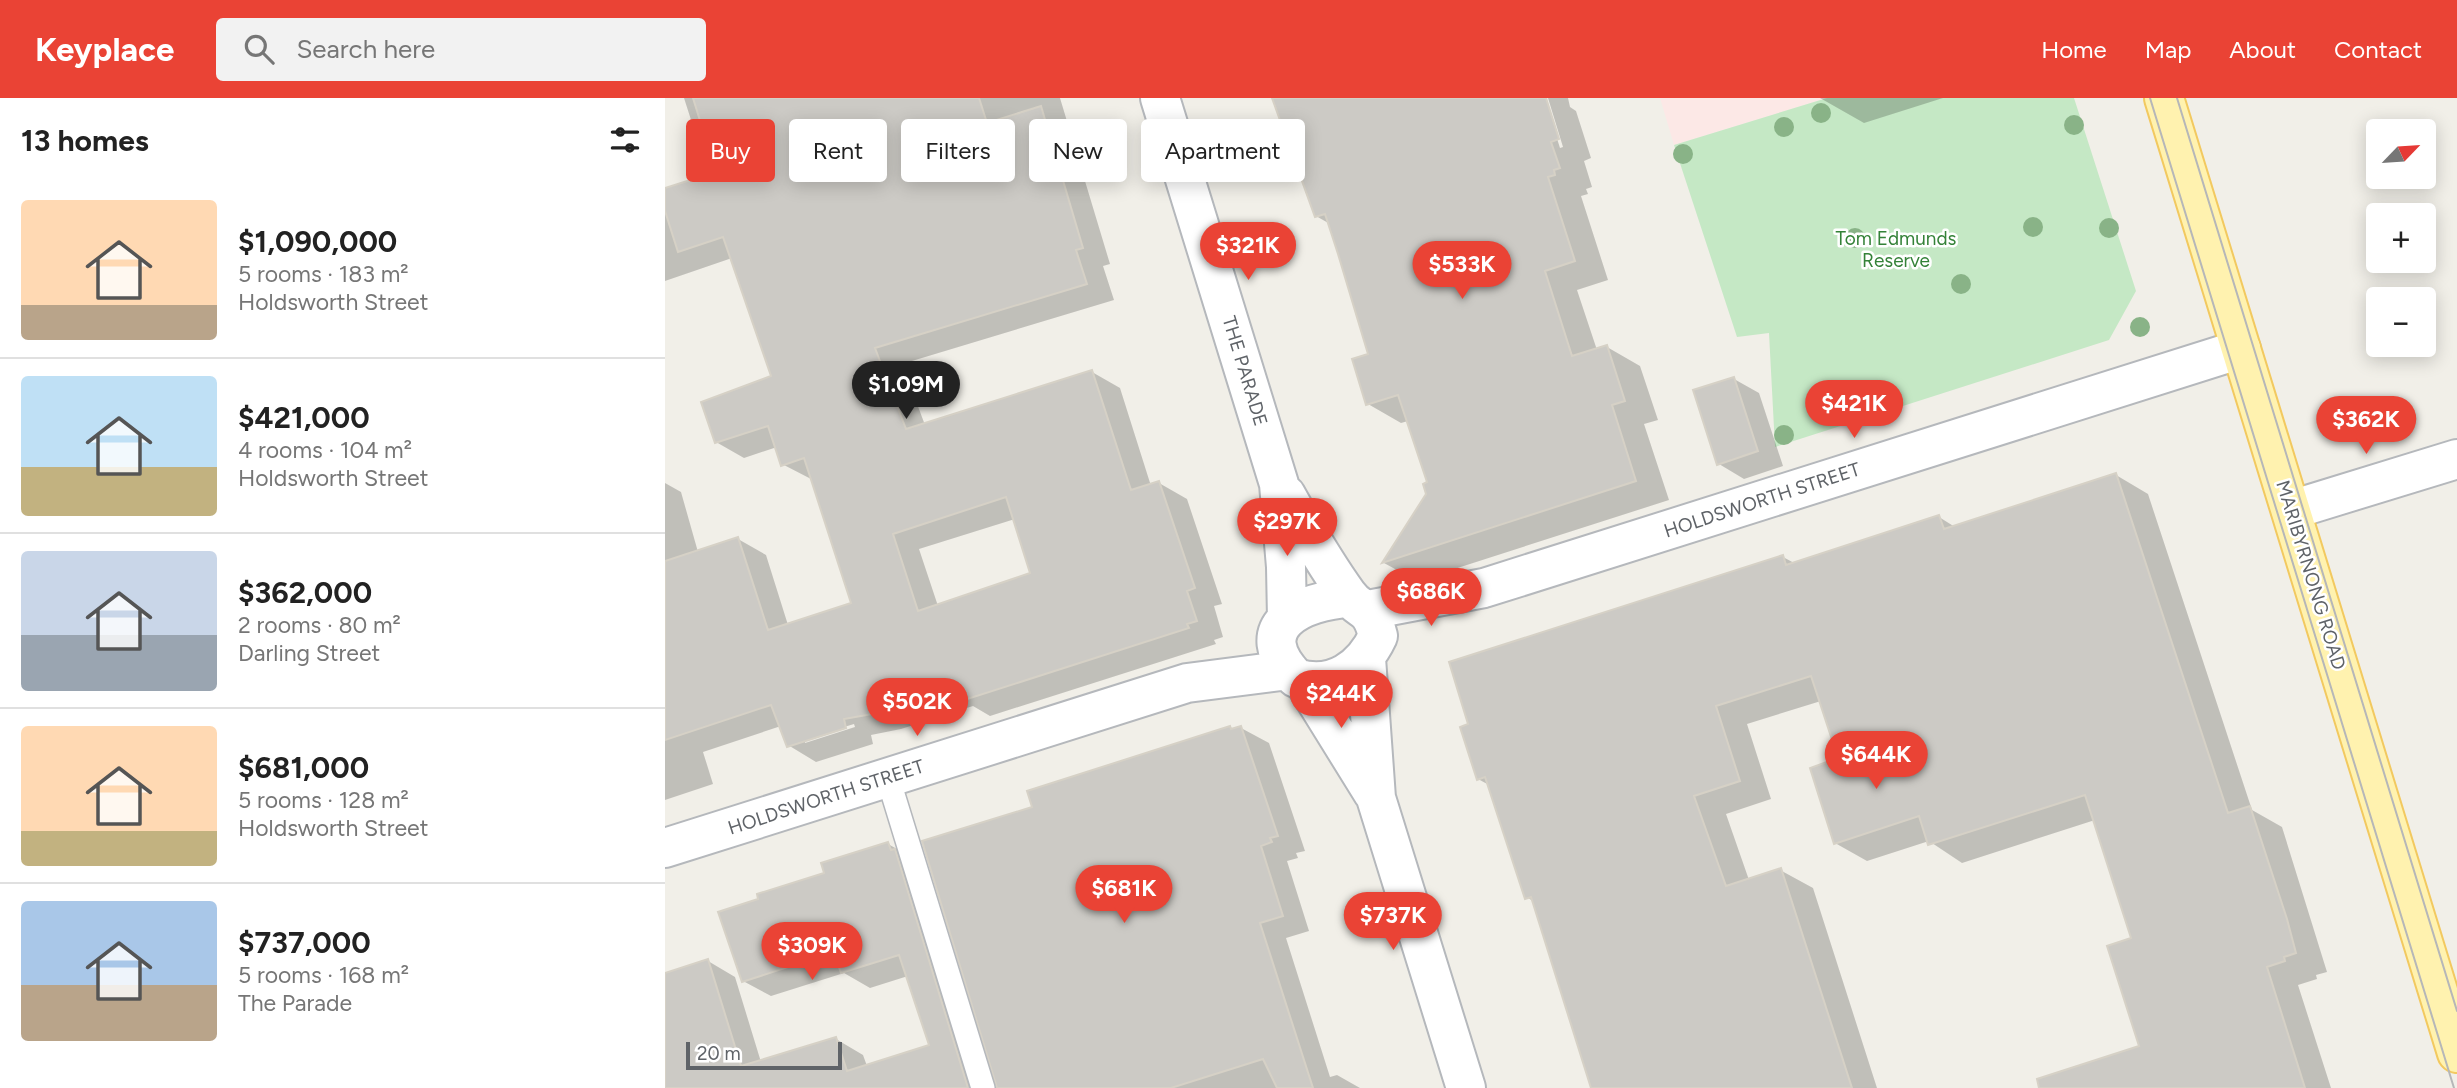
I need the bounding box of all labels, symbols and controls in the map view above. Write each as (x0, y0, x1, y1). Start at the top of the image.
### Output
search box (216, 18, 706, 81)
text: Keyplace (35, 30, 174, 69)
icon: search (240, 30, 278, 68)
text: Search here (296, 33, 435, 65)
text: Home (2041, 35, 2107, 64)
text: Map (2145, 35, 2191, 64)
text: About (2229, 35, 2296, 64)
text: Contact (2334, 35, 2422, 64)
chip: Buy (686, 119, 775, 182)
chip: Rent (789, 119, 887, 182)
chip: Filters (901, 119, 1015, 182)
chip: New (1029, 119, 1127, 182)
chip: Apartment (1141, 119, 1305, 182)
north arrow (2366, 119, 2436, 189)
map controls (2366, 119, 2436, 357)
icon: filters (606, 121, 644, 159)
text: 13 homes (21, 122, 149, 159)
button: + (2366, 203, 2436, 273)
pin: $321K (1199, 222, 1297, 282)
text: $1,090,000 (238, 223, 397, 260)
park label: Tom Edmunds Reserve (1836, 227, 1957, 272)
icon: home (77, 228, 161, 312)
text: $321K (1216, 231, 1280, 259)
pin: $533K (1413, 242, 1511, 301)
text: $533K (1429, 250, 1496, 278)
text: 5 rooms · 183 m² (238, 260, 409, 288)
button: − (2366, 287, 2436, 357)
text: Holdsworth Street (238, 288, 428, 316)
street label: THE PARADE (1217, 313, 1273, 429)
pin: $1.09M (849, 362, 963, 421)
text: $1.09M (868, 370, 944, 398)
pin: $421K (1805, 380, 1903, 440)
text: $421K (1821, 389, 1887, 417)
pin: $362K (2317, 396, 2415, 456)
text: $421,000 (238, 399, 370, 436)
icon: home (77, 404, 161, 488)
text: $362K (2332, 405, 2400, 433)
text: 4 rooms · 104 m² (238, 436, 412, 464)
street label: HOLDSWORTH STREET (1661, 457, 1863, 543)
text: Holdsworth Street (238, 464, 428, 492)
street label: MARIBYRNONG ROAD (2271, 478, 2351, 672)
pin: $297K (1238, 498, 1336, 558)
text: $297K (1253, 507, 1321, 535)
pin: $686K (1382, 568, 1480, 628)
text: $362,000 (238, 574, 372, 611)
text: $686K (1397, 577, 1465, 605)
icon: home (77, 579, 161, 663)
text: 2 rooms · 80 m² (238, 611, 401, 639)
text: Darling Street (238, 639, 380, 667)
pin: $244K (1292, 670, 1390, 730)
pin: $502K (868, 678, 966, 738)
text: $244K (1306, 679, 1376, 707)
text: $502K (882, 687, 952, 715)
pin: $644K (1827, 732, 1925, 791)
text: $644K (1841, 740, 1911, 768)
text: $681,000 (238, 749, 369, 786)
icon: home (77, 754, 161, 838)
street label: HOLDSWORTH STREET (725, 754, 927, 840)
text: 5 rooms · 128 m² (238, 786, 409, 814)
text: Holdsworth Street (238, 814, 428, 842)
pin: $681K (1075, 866, 1173, 925)
text: $681K (1091, 874, 1157, 902)
pin: $737K (1344, 892, 1442, 952)
text: $737K (1360, 901, 1426, 929)
pin: $309K (763, 922, 861, 982)
text: $737,000 (238, 924, 371, 961)
icon: home (77, 929, 161, 1013)
text: $309K (777, 931, 847, 959)
text: 5 rooms · 168 m² (238, 961, 409, 989)
text: The Parade (238, 989, 352, 1017)
scale bar (686, 1039, 842, 1071)
text: 20 m (697, 1042, 741, 1065)

